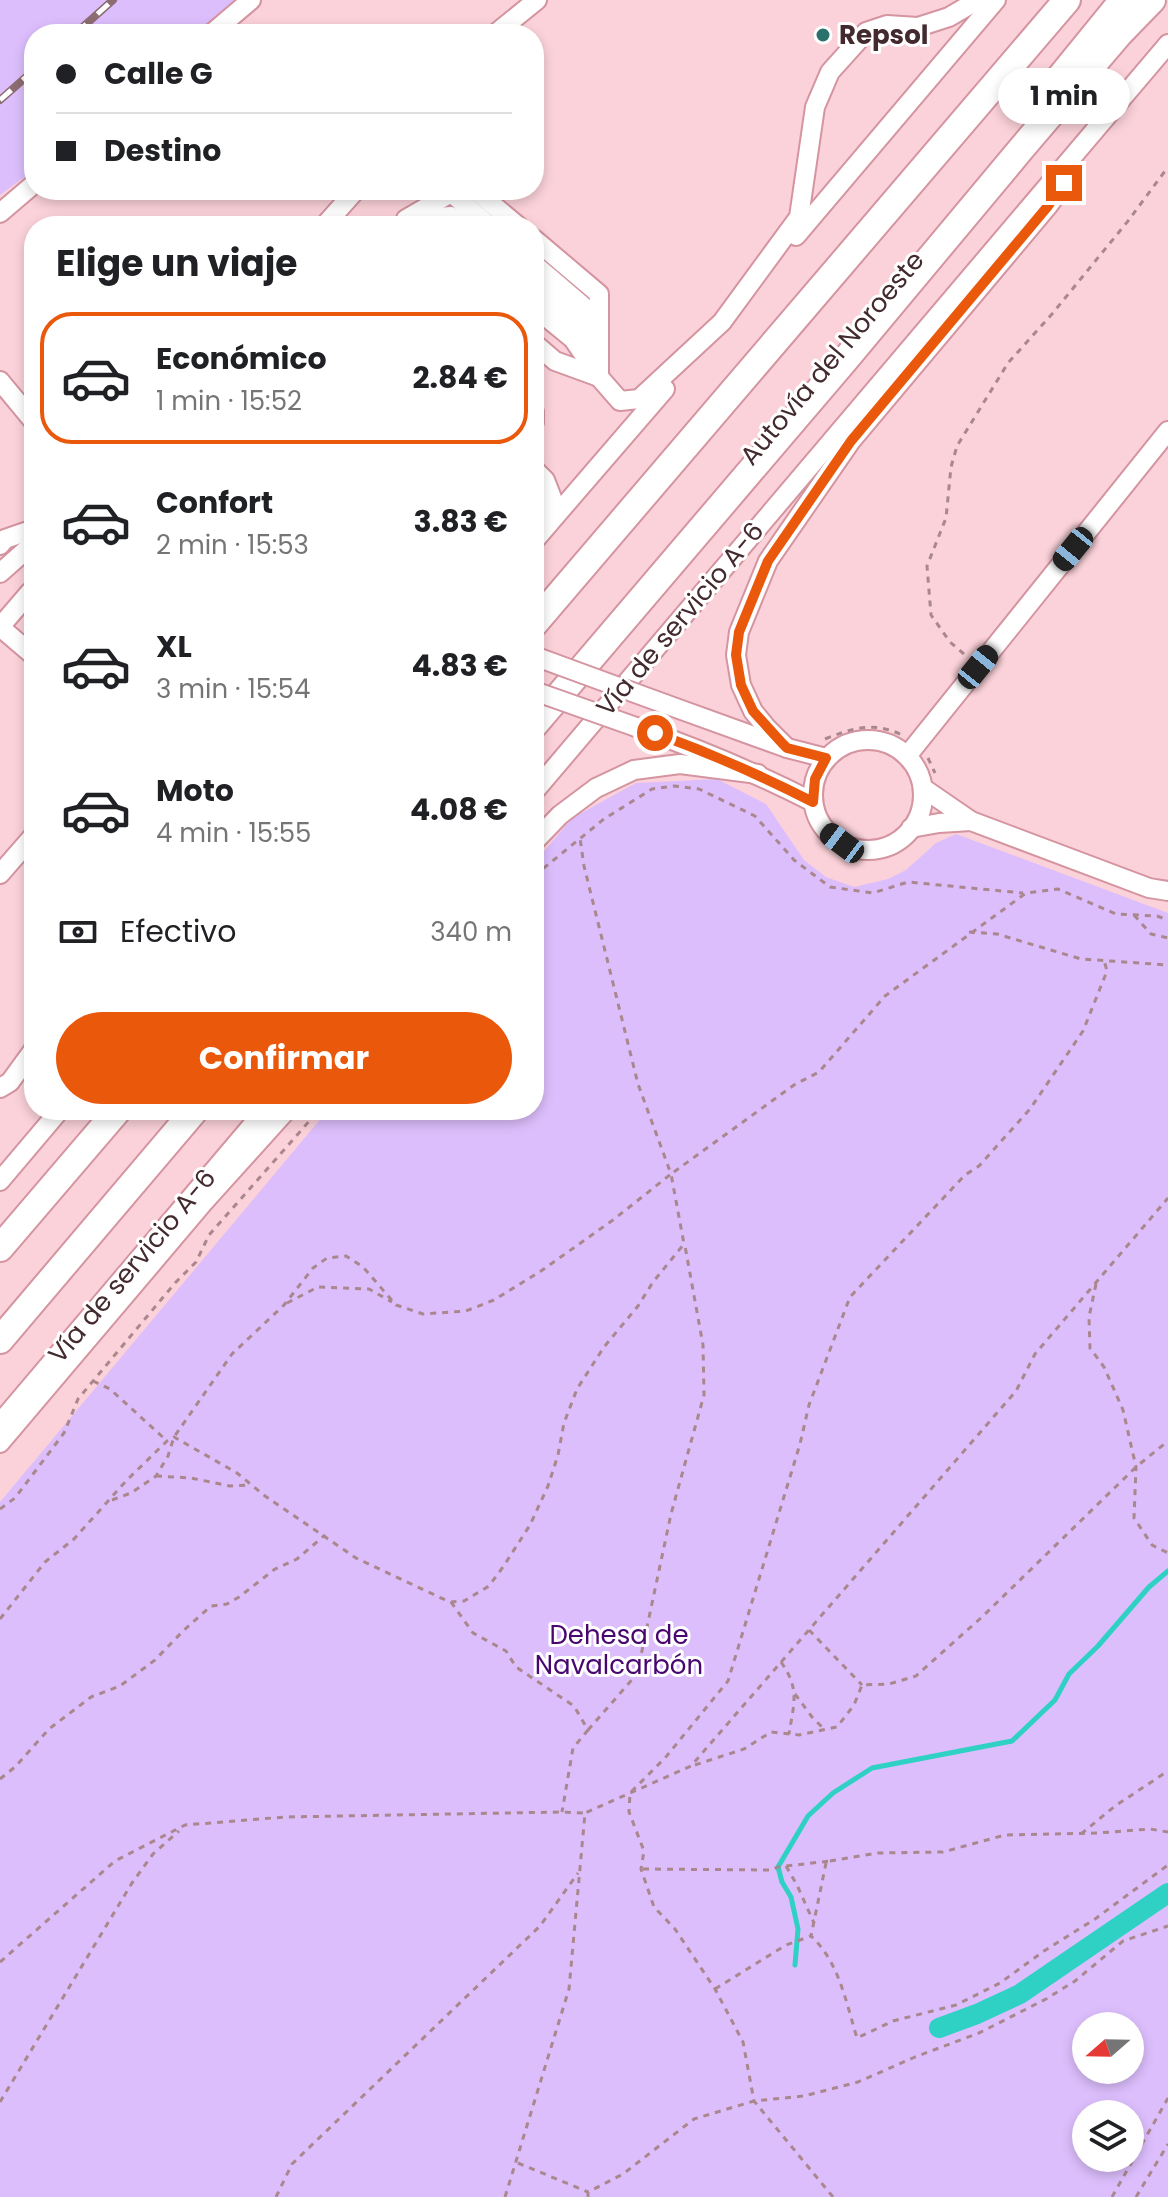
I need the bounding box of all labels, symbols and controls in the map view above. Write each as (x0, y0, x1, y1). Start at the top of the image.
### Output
place label: Repsol (839, 17, 928, 53)
marker: Repsol (814, 26, 832, 44)
text: Calle G (104, 52, 213, 95)
callout: 1 min (998, 67, 1130, 123)
text: 1 min (1030, 78, 1098, 114)
text: Destino (104, 129, 221, 172)
route end (1046, 165, 1082, 201)
text: Elige un viaje (56, 238, 298, 289)
street label: Autovía del Noroeste (732, 243, 932, 473)
text: Económico (156, 337, 327, 380)
icon: car (60, 342, 132, 414)
text: 2.84 € (412, 356, 508, 399)
text: 1 min · 15:52 (156, 383, 302, 419)
text: Confort (156, 481, 273, 524)
icon: car (60, 486, 132, 558)
text: 3.83 € (414, 500, 508, 543)
street label: Vía de servicio A-6 (588, 514, 772, 724)
car (1049, 523, 1097, 575)
text: 2 min · 15:53 (156, 527, 309, 563)
text: XL (156, 625, 192, 668)
icon: car (60, 630, 132, 702)
car (954, 641, 1002, 693)
text: 4.83 € (411, 644, 508, 687)
text: 3 min · 15:54 (156, 671, 310, 707)
route start (637, 715, 673, 751)
text: Moto (156, 769, 234, 812)
icon: car (60, 774, 132, 846)
text: 4.08 € (410, 788, 508, 831)
text: 4 min · 15:55 (156, 815, 311, 851)
car (816, 819, 868, 867)
icon: cash (56, 910, 100, 954)
text: Efectivo (120, 910, 236, 953)
text: 340 m (430, 914, 512, 950)
button: Confirmar (56, 1012, 512, 1104)
street label: Vía de servicio A-6 (40, 1161, 224, 1371)
park label: Dehesa de Navalcarbón (535, 1617, 703, 1683)
north arrow (1072, 2012, 1144, 2084)
map controls (1072, 2012, 1144, 2172)
button: layers (1072, 2100, 1144, 2172)

